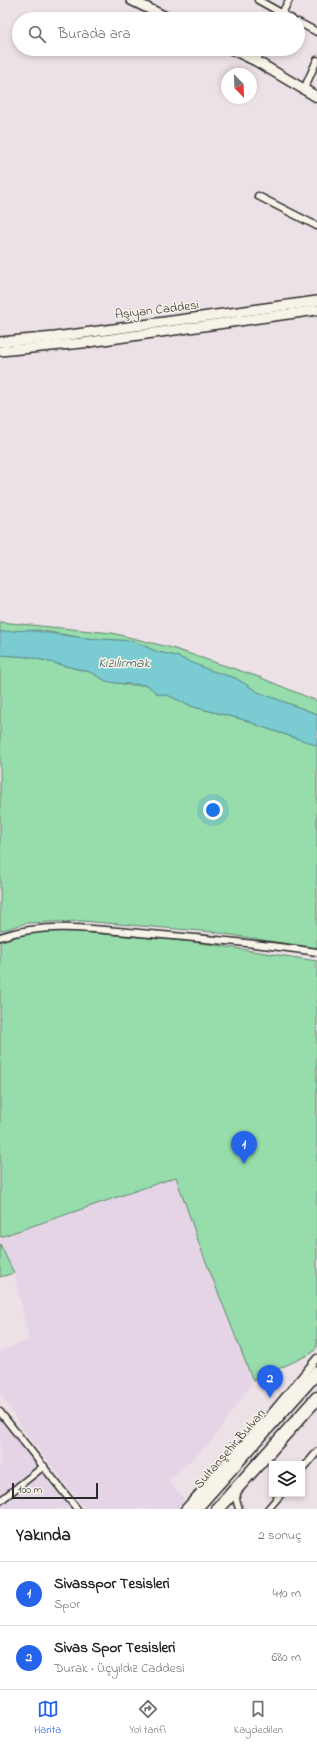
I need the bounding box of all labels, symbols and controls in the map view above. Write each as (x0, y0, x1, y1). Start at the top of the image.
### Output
search box (12, 12, 305, 56)
icon: search (26, 23, 48, 45)
text: Burada ara (58, 23, 131, 45)
north arrow (221, 68, 257, 104)
street label: Aşiyan Caddesi (114, 295, 200, 326)
water label: Kızılırmak (98, 653, 151, 674)
your location (203, 800, 223, 820)
pin: 1 (231, 1131, 257, 1164)
pin: 2 (257, 1365, 283, 1398)
street label: Sultanşehir Bulvarı (190, 1405, 270, 1493)
map controls (269, 1461, 305, 1497)
button: layers (269, 1461, 305, 1497)
scale bar (12, 1481, 98, 1500)
text: 100 m (18, 1482, 42, 1498)
text: Yakında (16, 1523, 71, 1548)
text: 2 sonuç (258, 1526, 301, 1545)
text: Sivasspor Tesisleri (54, 1573, 170, 1595)
text: 1 (27, 1584, 31, 1603)
text: 410 m (273, 1584, 301, 1603)
text: Spor (54, 1595, 80, 1614)
text: Sivas Spor Tesisleri (54, 1637, 175, 1659)
text: 2 (26, 1648, 32, 1667)
text: 680 m (271, 1648, 301, 1667)
text: Durak · Üçyıldız Caddesi (54, 1659, 185, 1678)
tab: Harita (34, 1698, 61, 1738)
tab: Yol tarifi (129, 1698, 166, 1738)
tab: Kaydedilen (234, 1698, 283, 1738)

